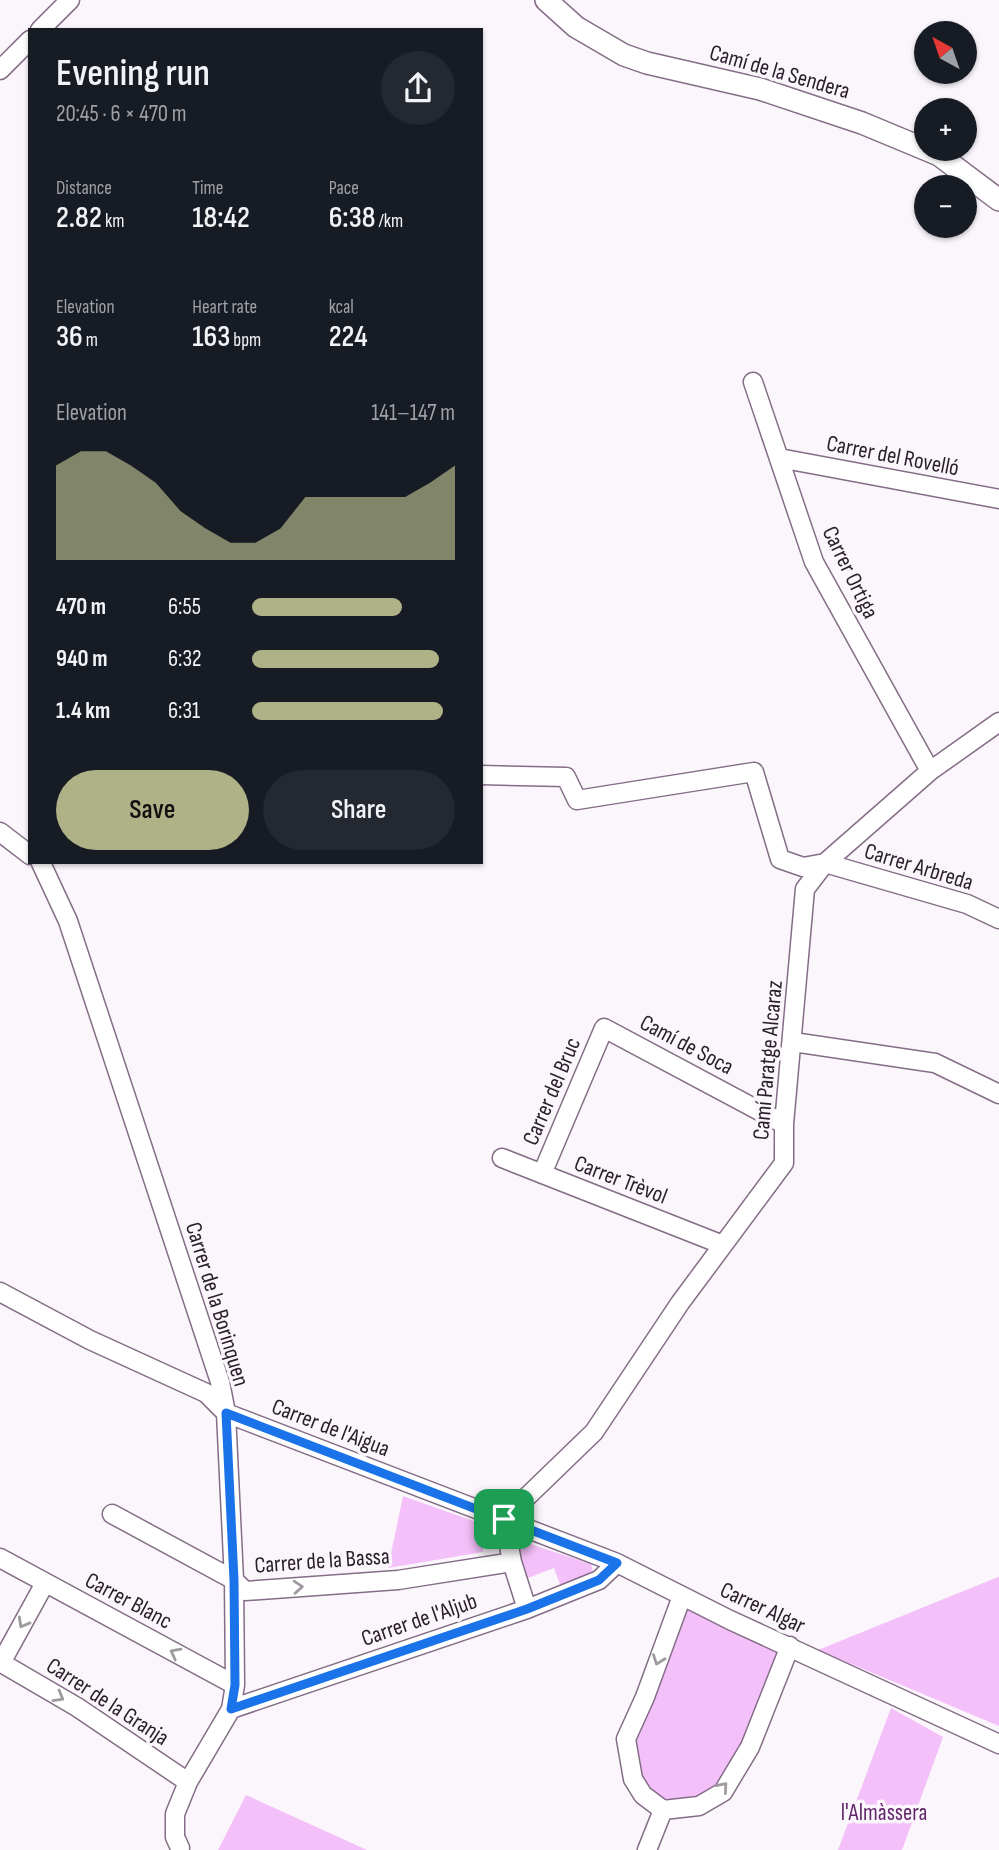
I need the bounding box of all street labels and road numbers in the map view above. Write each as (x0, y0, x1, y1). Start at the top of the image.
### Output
street label: Camí de la Sendera (706, 39, 853, 105)
street label: Carrer del Rovelló (824, 429, 962, 483)
street label: Carrer Ortiga (816, 522, 884, 623)
street label: Carrer Arbreda (861, 837, 977, 897)
street label: Camí Paratge Alcaraz (747, 979, 789, 1141)
street label: Camí de Soca (635, 1009, 738, 1081)
street label: Carrer del Bruc (517, 1033, 587, 1150)
street label: Carrer Trèvol (570, 1149, 671, 1210)
street label: Carrer de la Borinquen (179, 1219, 255, 1390)
street label: Carrer de l'Aigua (268, 1393, 394, 1463)
street label: Carrer de la Bassa (254, 1542, 391, 1580)
street label: Carrer Blanc (80, 1566, 177, 1635)
street label: Carrer Algar (716, 1576, 810, 1640)
street label: Carrer de l'Aljub (358, 1587, 481, 1653)
street label: Carrer de la Granja (41, 1652, 174, 1752)

